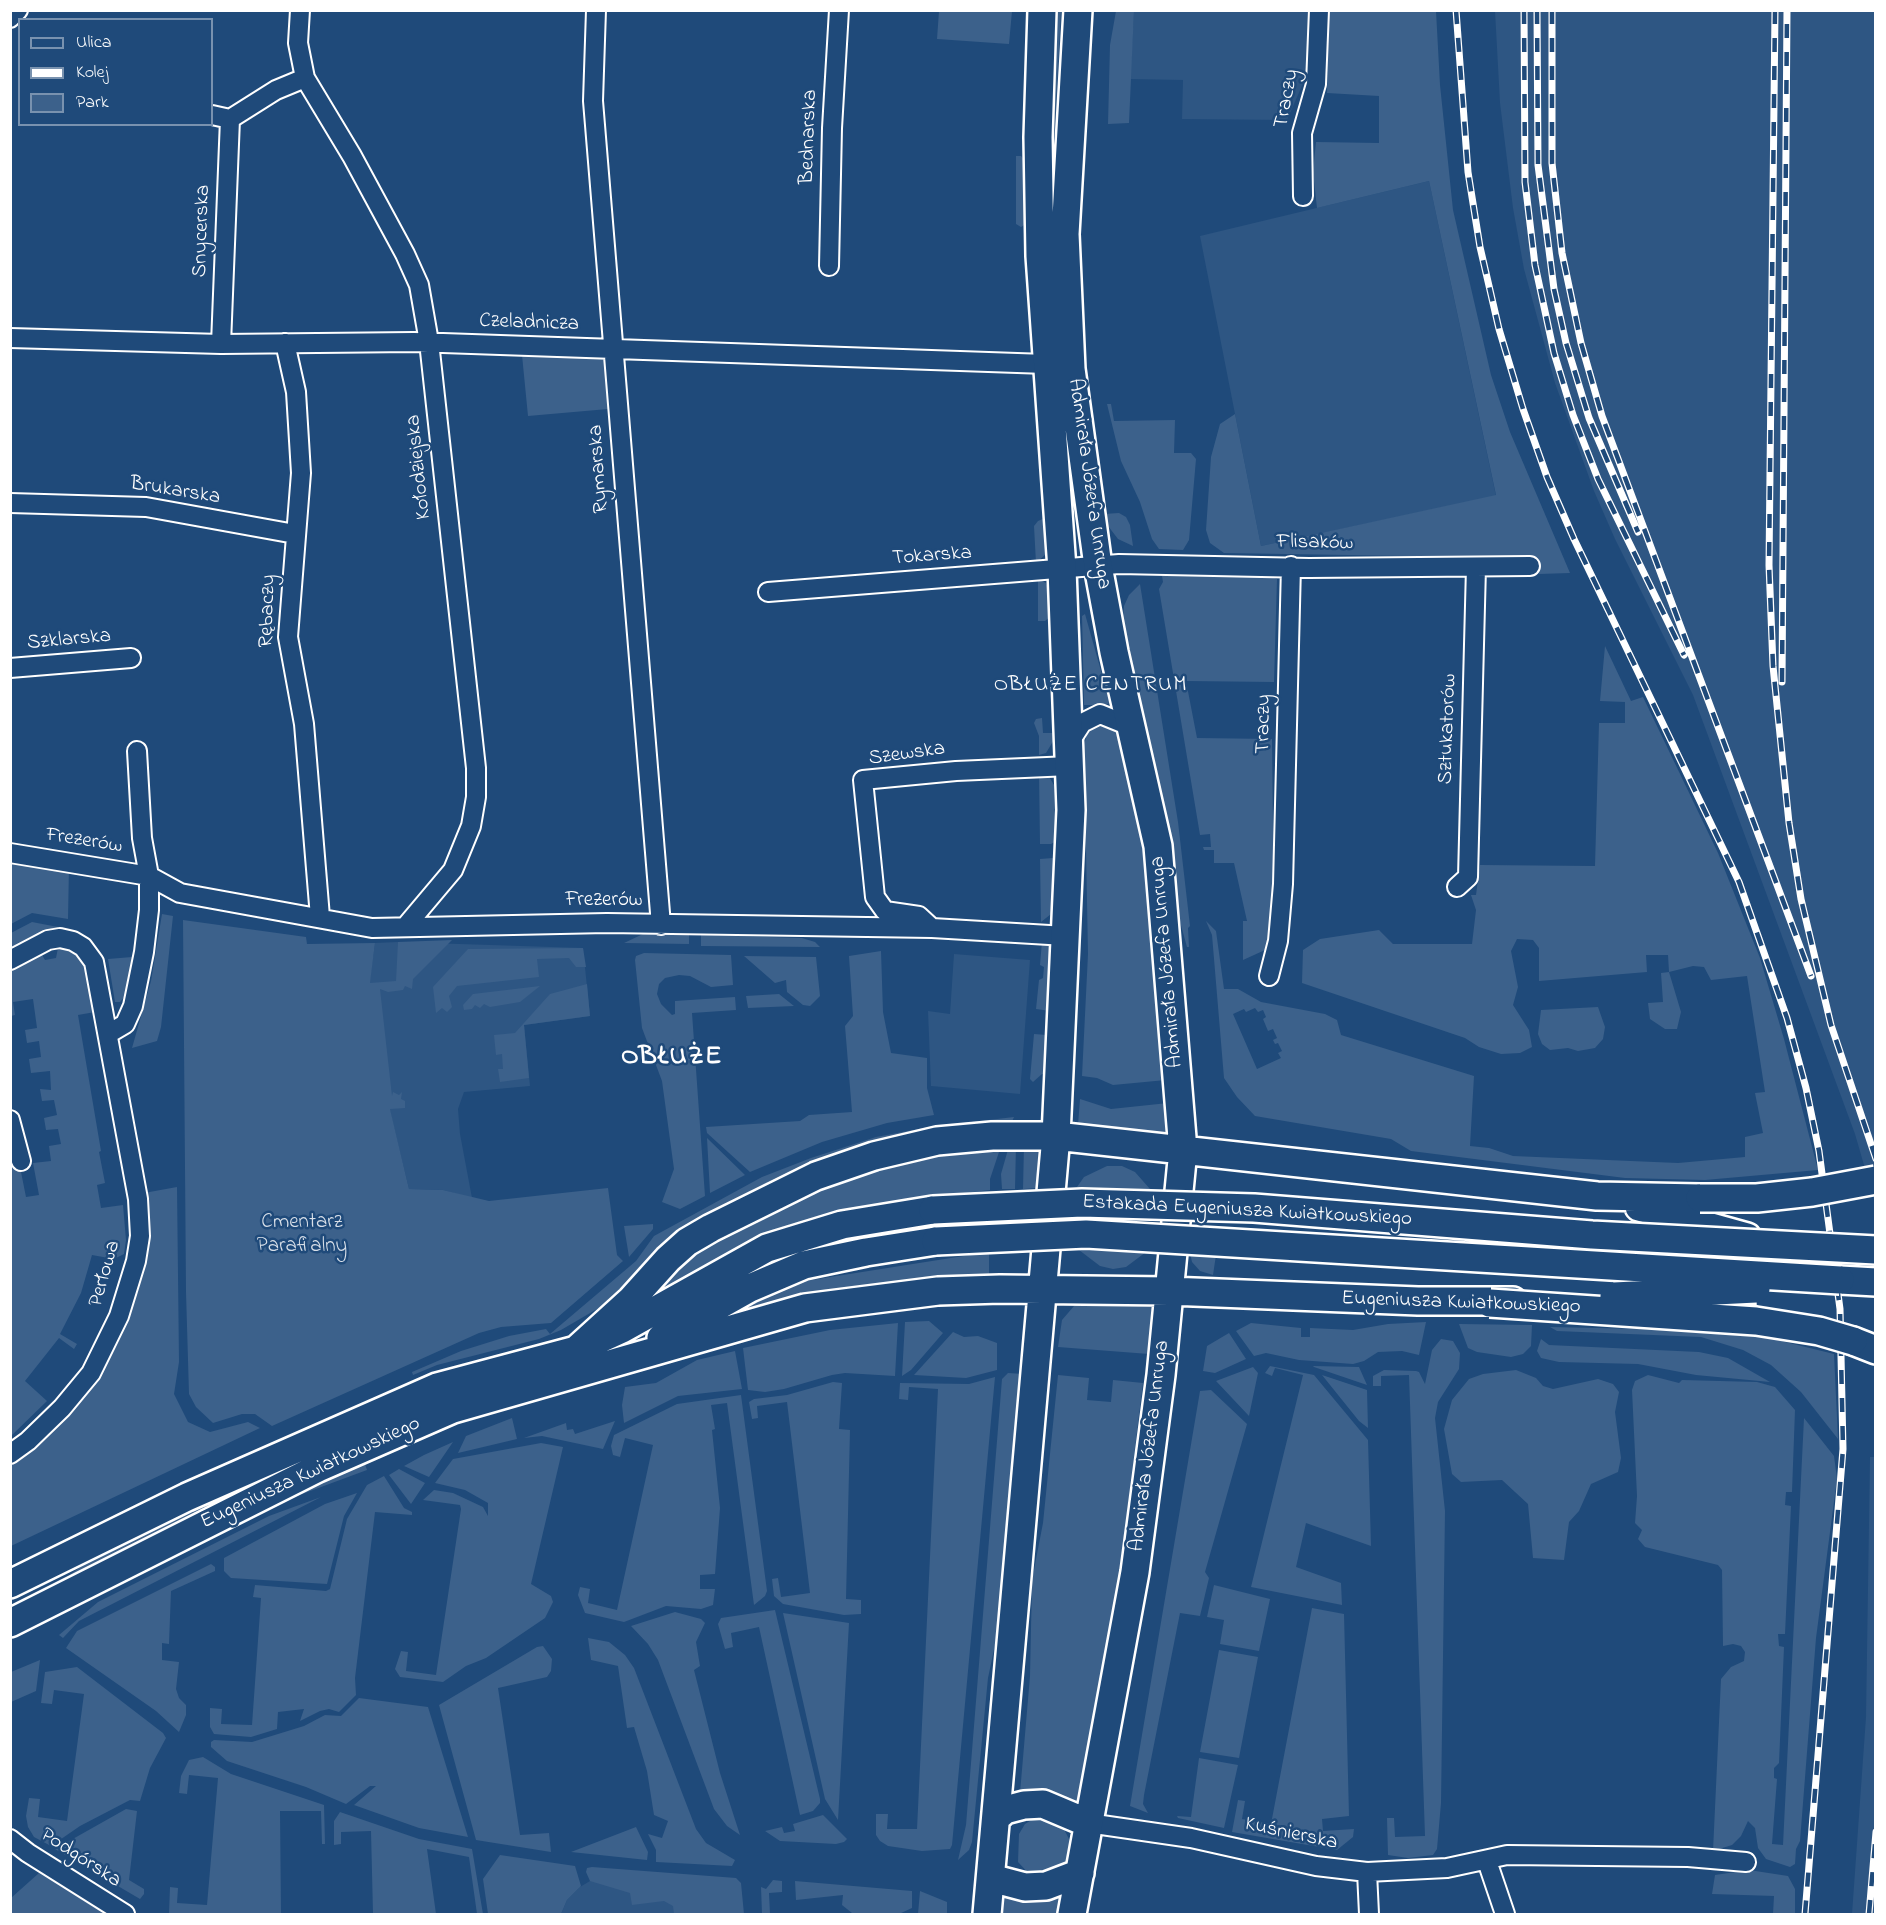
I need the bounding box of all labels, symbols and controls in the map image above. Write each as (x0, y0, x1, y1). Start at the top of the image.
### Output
legend (18, 18, 213, 126)
text: Ulica (76, 30, 111, 56)
text: Kolej (76, 60, 108, 86)
street label: Traczy (1270, 67, 1306, 131)
street label: Bednarska (796, 89, 824, 185)
text: Park (76, 90, 109, 116)
street label: Snycerska (189, 184, 217, 278)
street label: Czeladnicza (479, 310, 579, 338)
street label: Admirała Józefa Unruga (1061, 377, 1115, 591)
street label: Kołodziejska (402, 413, 438, 521)
street label: Rymarska (584, 424, 616, 514)
street label: Brukarska (128, 472, 222, 512)
street label: Flisaków (1276, 531, 1354, 557)
street label: Tokarska (891, 542, 973, 572)
street label: Rębaczy (255, 574, 283, 648)
street label: Szklarska (26, 625, 112, 657)
district label: OBŁUŻE CENTRUM (994, 673, 1188, 699)
street label: Sztukatorów (1434, 673, 1464, 785)
street label: Traczy (1252, 694, 1278, 754)
street label: Szewska (867, 737, 947, 773)
street label: Frezerów (44, 824, 124, 860)
street label: Admirała Józefa Unruga (1146, 855, 1190, 1069)
street label: Frezerów (565, 889, 643, 915)
district label: OBŁUŻE (621, 1043, 723, 1075)
street label: Estakada Eugeniusza Kwiatkowskiego (1082, 1191, 1412, 1233)
park label: Cmentarz Parafialny (257, 1211, 347, 1261)
street label: Perłowa (85, 1238, 127, 1310)
street label: Eugeniusza Kwiatkowskiego (1341, 1287, 1581, 1321)
street label: Admirała Józefa Unruga (1126, 1339, 1176, 1553)
street label: Eugeniusza Kwiatkowskiego (197, 1412, 425, 1536)
street label: Kuśnierska (1242, 1813, 1340, 1857)
street label: Podgórska (35, 1823, 125, 1895)

